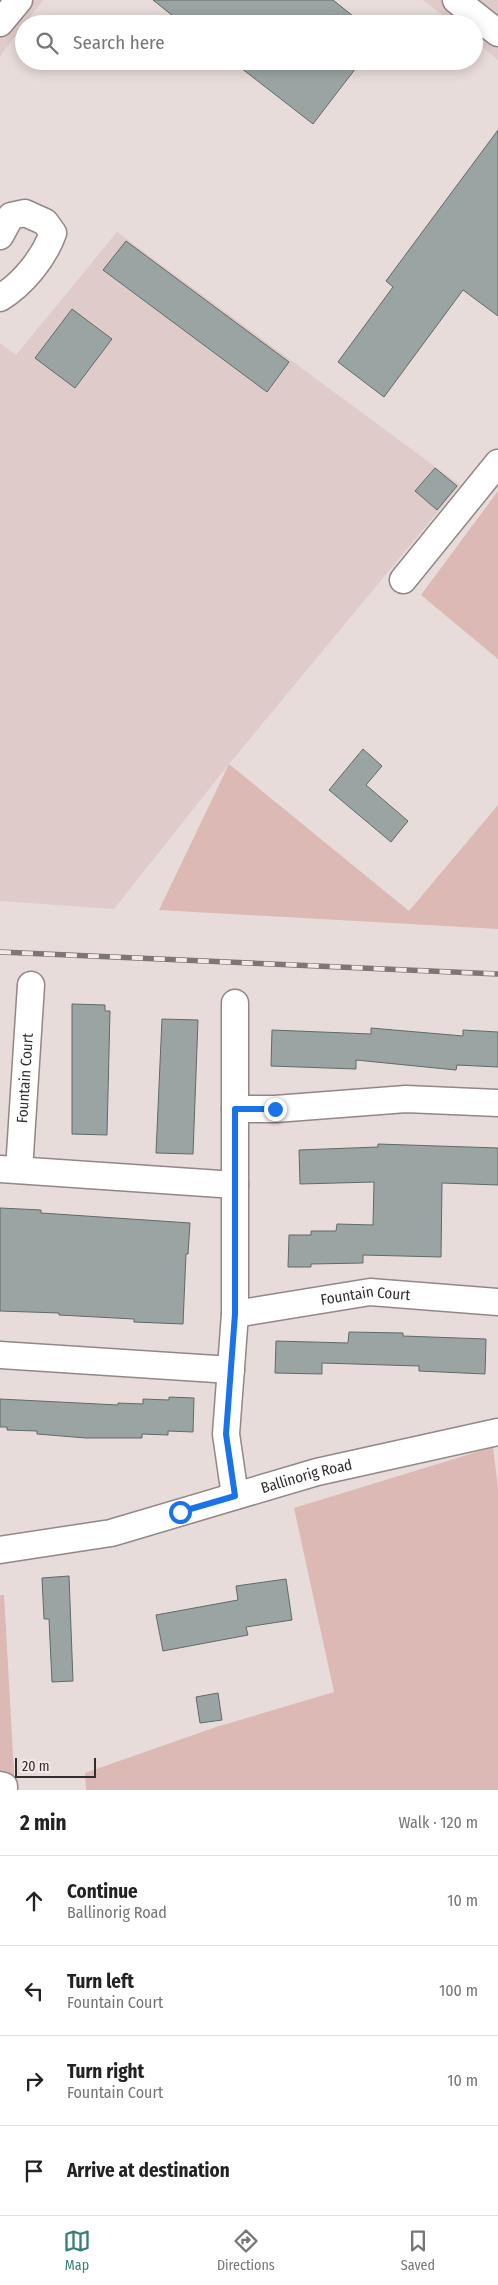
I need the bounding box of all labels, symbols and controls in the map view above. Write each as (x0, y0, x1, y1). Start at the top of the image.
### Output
search box (15, 15, 483, 70)
icon: search (33, 29, 61, 57)
text: Search here (73, 31, 165, 54)
street label: Fountain Court (13, 1032, 37, 1124)
route end (264, 1098, 287, 1121)
street label: Fountain Court (319, 1283, 411, 1309)
street label: Ballinorig Road (259, 1456, 354, 1497)
route start (169, 1501, 192, 1524)
scale bar (15, 1755, 96, 1778)
text: 20 m (22, 1758, 50, 1775)
text: 2 min (20, 1810, 67, 1836)
text: Walk · 120 m (399, 1813, 478, 1832)
text: Continue (67, 1880, 138, 1903)
icon: ahead (20, 1887, 48, 1915)
text: 10 m (447, 1891, 478, 1910)
text: Ballinorig Road (67, 1903, 167, 1922)
text: Turn left (67, 1970, 134, 1993)
icon: left (20, 1977, 48, 2005)
text: 100 m (439, 1981, 478, 2000)
text: Fountain Court (67, 1993, 163, 2012)
text: Turn right (67, 2060, 144, 2083)
icon: right (20, 2067, 48, 2095)
text: 10 m (447, 2071, 478, 2090)
text: Fountain Court (67, 2083, 163, 2102)
icon: arrive (20, 2157, 48, 2185)
text: Arrive at destination (67, 2159, 230, 2182)
tab: Map (63, 2227, 91, 2274)
tab: Directions (217, 2227, 275, 2274)
tab: Saved (401, 2227, 435, 2274)

